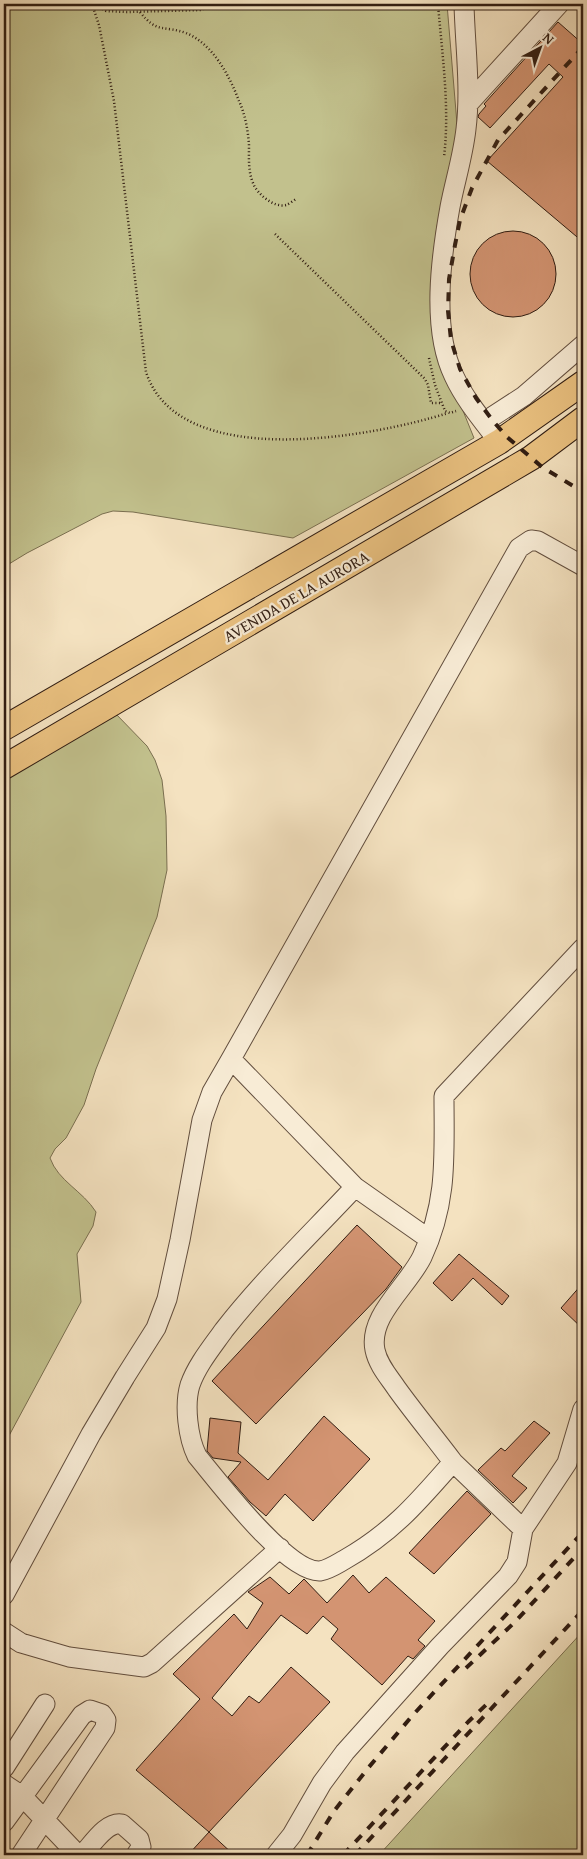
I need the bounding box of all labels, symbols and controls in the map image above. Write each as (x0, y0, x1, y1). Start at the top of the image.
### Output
north arrow (514, 22, 564, 72)
text: N (538, 28, 559, 49)
street label: AVENIDA DE LA AURORA (219, 544, 374, 648)

